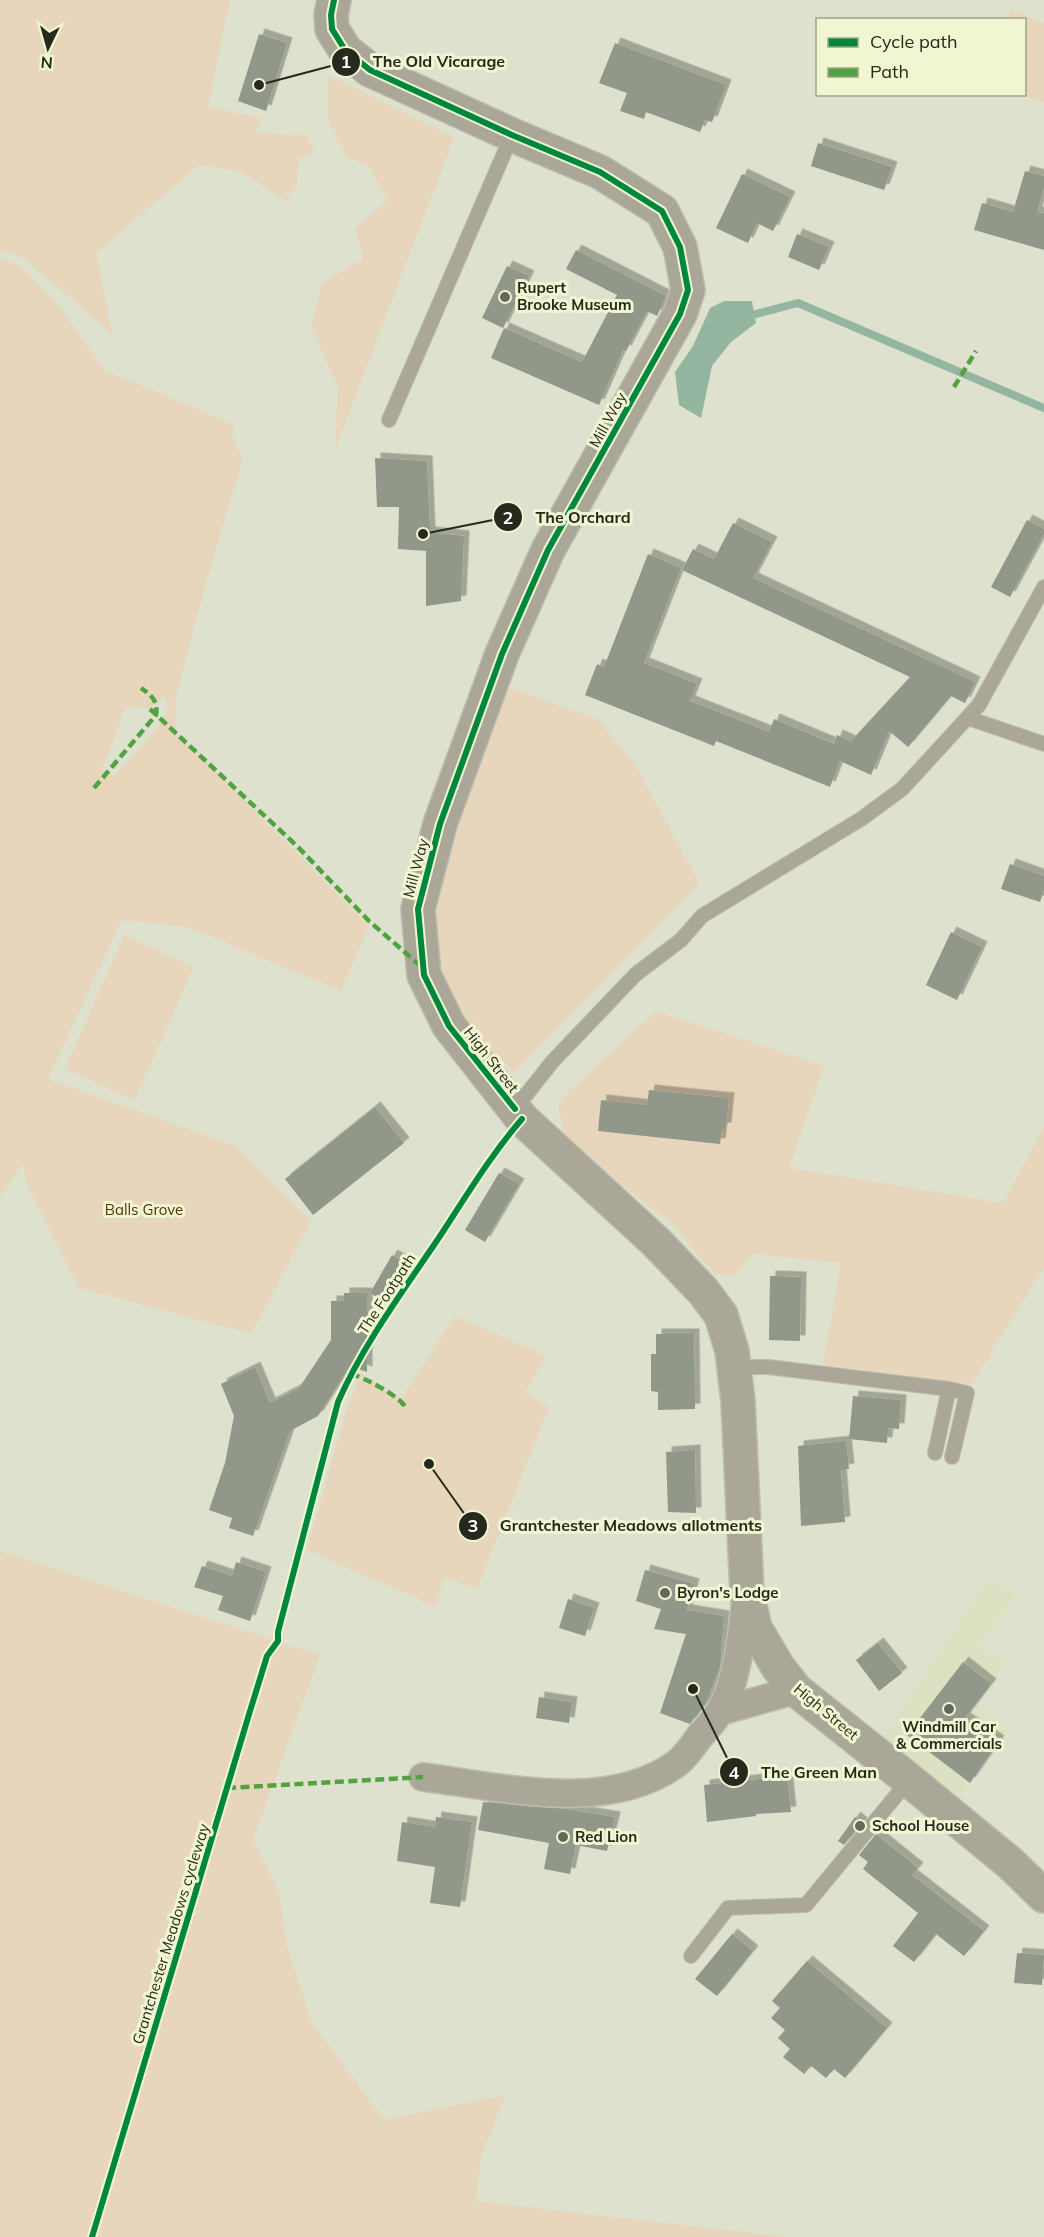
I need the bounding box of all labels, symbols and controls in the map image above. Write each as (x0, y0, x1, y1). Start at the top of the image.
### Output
north arrow (18, 18, 78, 78)
legend (816, 18, 1026, 96)
text: Cycle path (870, 30, 957, 53)
callout: The Old Vicarage (331, 45, 517, 79)
text: 1 (341, 50, 351, 73)
text: The Old Vicarage (373, 51, 505, 71)
text: N (40, 52, 54, 73)
text: Path (870, 60, 909, 83)
place label: Rupert Brooke Museum (517, 278, 632, 314)
marker: Rupert Brooke Museum (498, 290, 512, 304)
street label: Mill Way (585, 389, 630, 451)
callout: The Orchard (493, 500, 642, 534)
text: 2 (503, 506, 513, 529)
text: The Orchard (535, 507, 631, 527)
street label: Mill Way (399, 836, 432, 899)
street label: High Street (460, 1023, 523, 1096)
park label: Balls Grove (105, 1200, 183, 1219)
street label: The Footpath (353, 1250, 420, 1338)
callout: Grantchester Meadows allotments (458, 1509, 774, 1543)
text: 3 (468, 1514, 478, 1537)
text: Grantchester Meadows allotments (500, 1515, 762, 1535)
place label: Byron's Lodge (677, 1583, 779, 1602)
marker: Byron's Lodge (658, 1586, 672, 1600)
street label: High Street (790, 1679, 862, 1744)
marker: Windmill Car & Commercials (942, 1702, 956, 1716)
place label: Windmill Car & Commercials (896, 1717, 1002, 1753)
callout: The Green Man (719, 1755, 888, 1789)
text: 4 (729, 1761, 740, 1784)
text: The Green Man (761, 1762, 877, 1782)
place label: School House (872, 1816, 969, 1835)
marker: School House (853, 1819, 867, 1833)
street label: Grantchester Meadows cycleway (128, 1821, 213, 2046)
place label: Red Lion (575, 1827, 637, 1846)
marker: Red Lion (556, 1830, 570, 1844)

